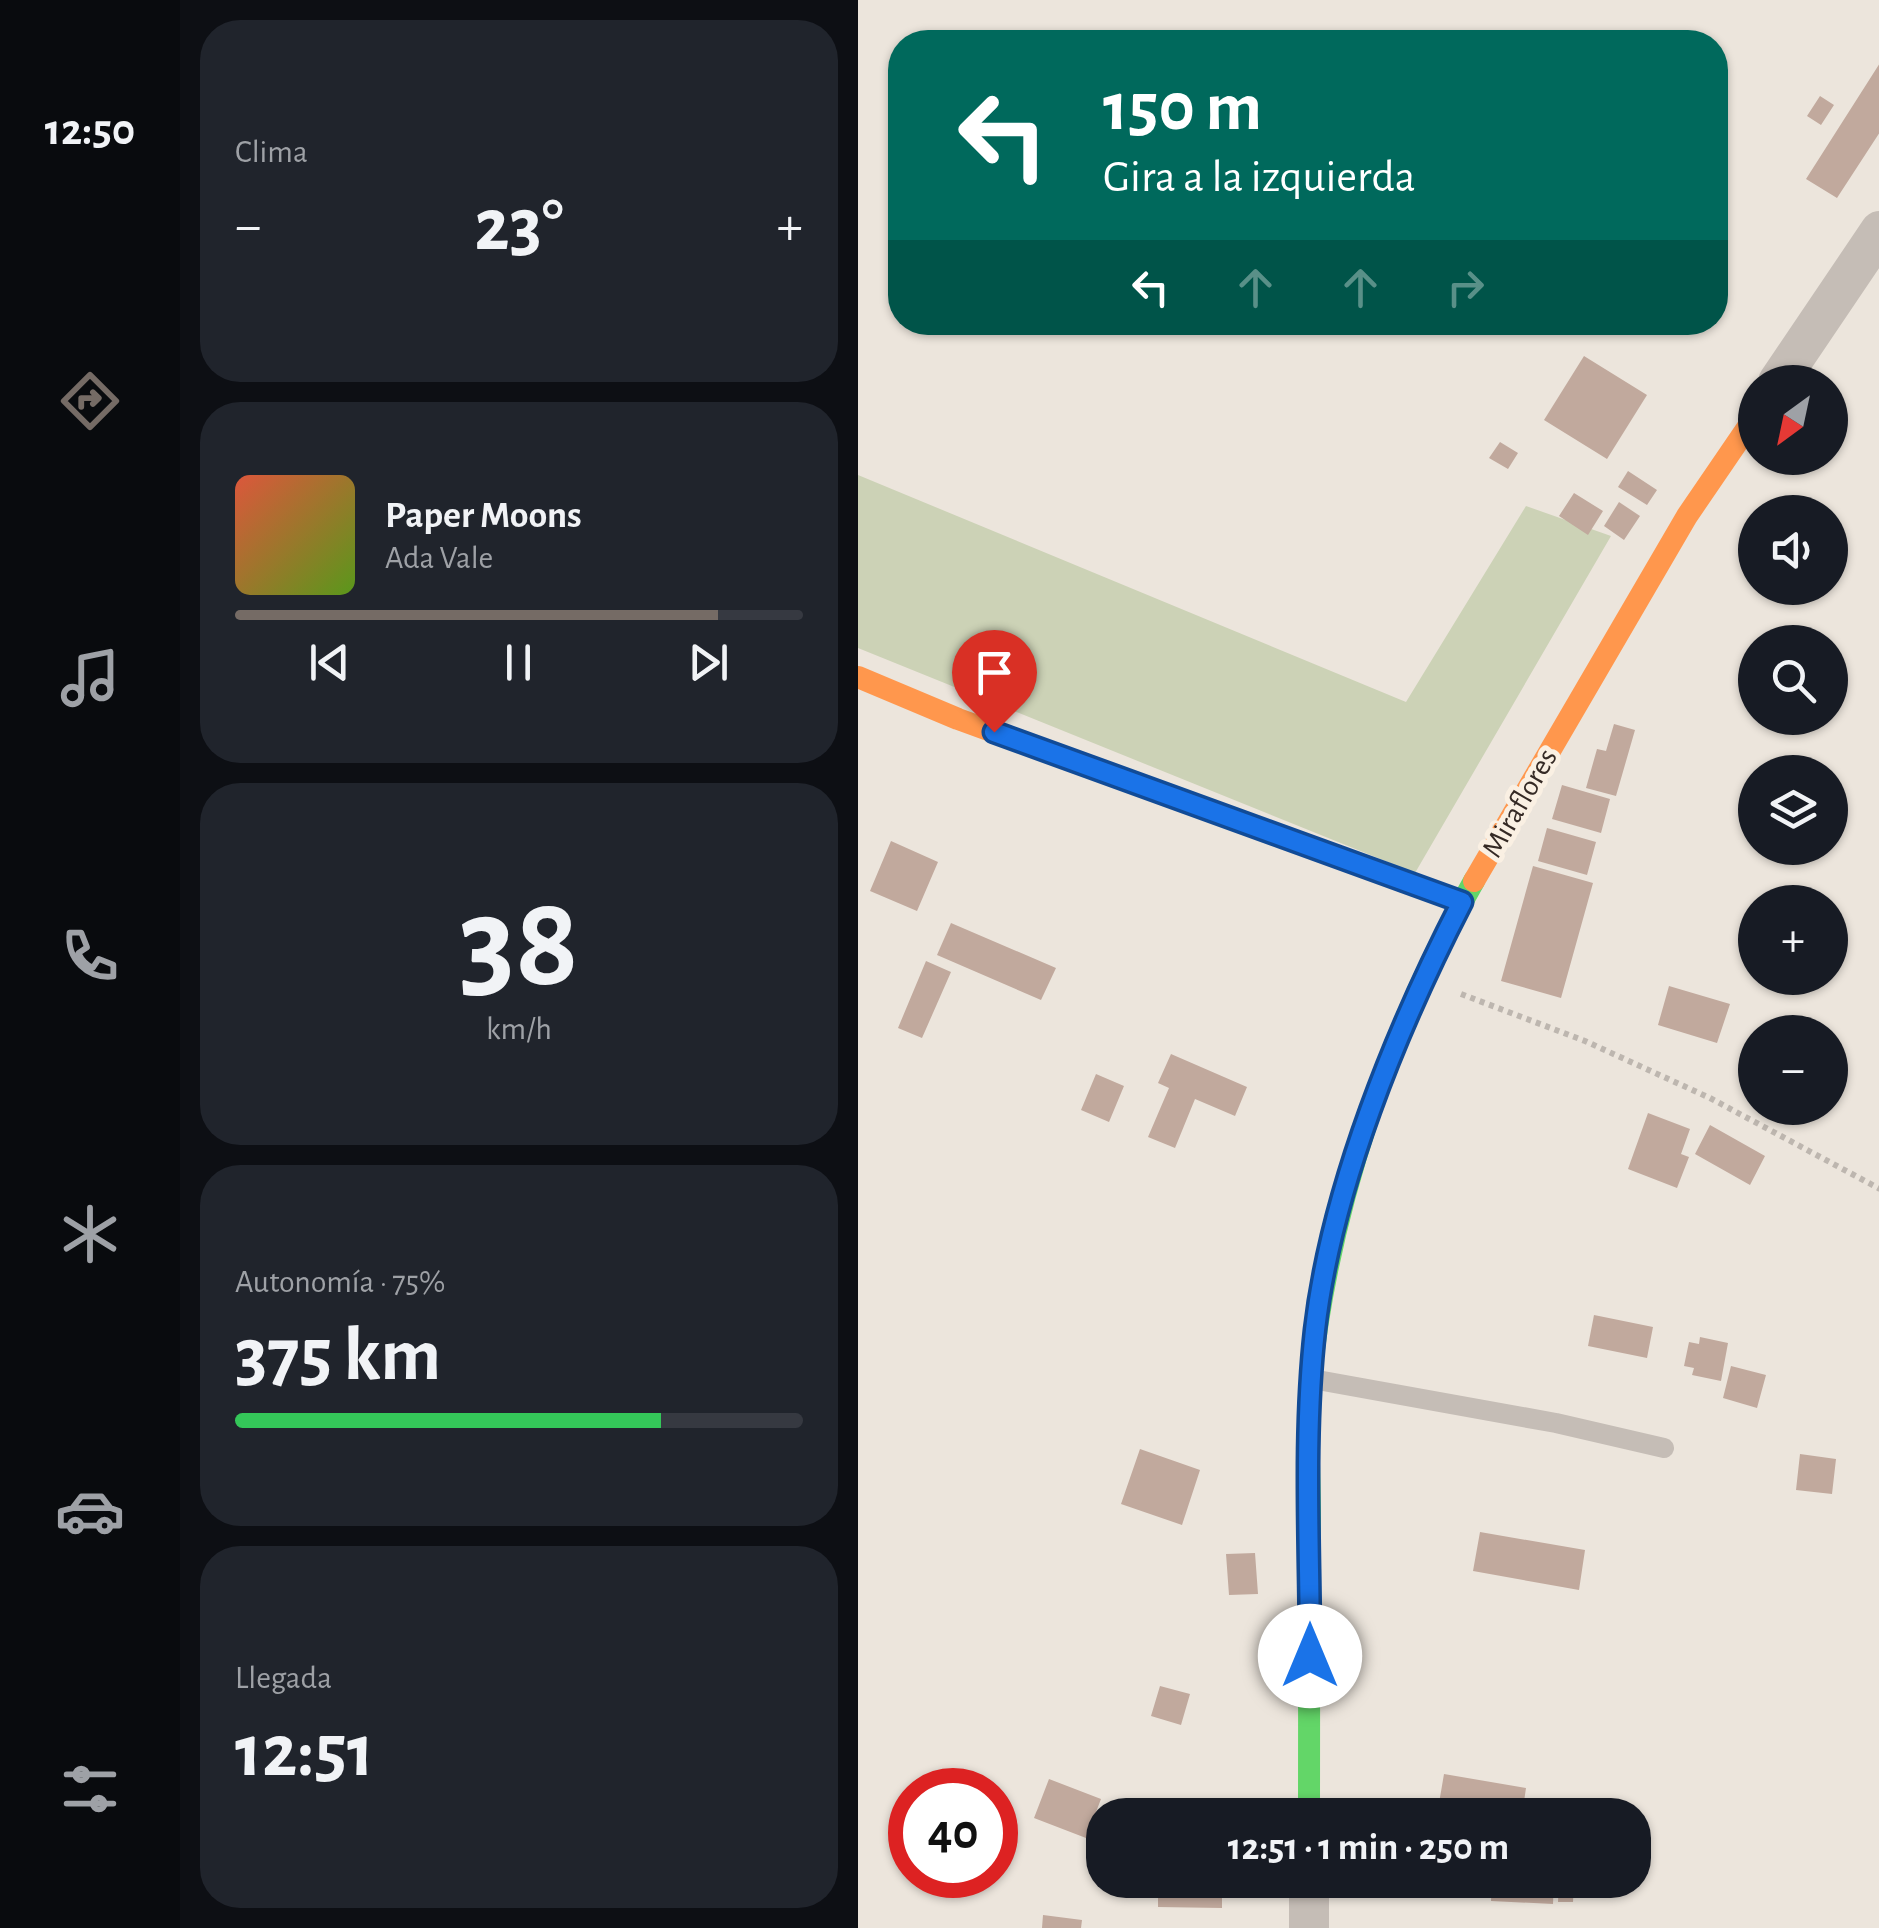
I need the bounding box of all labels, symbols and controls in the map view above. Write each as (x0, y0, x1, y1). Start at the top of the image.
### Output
icon: left (938, 70, 1068, 200)
text: 150 m (1103, 73, 1262, 143)
text: 12:50 (45, 108, 135, 153)
text: Clima (235, 136, 308, 168)
text: Gira a la izquierda (1103, 155, 1416, 200)
text: 23° (474, 189, 564, 264)
text: − (235, 199, 261, 254)
text: + (777, 199, 803, 254)
icon: left (1123, 260, 1178, 315)
icon: ahead (1228, 260, 1283, 315)
icon: ahead (1333, 260, 1388, 315)
icon: right (1438, 260, 1493, 315)
north arrow (1738, 365, 1848, 475)
map controls (1738, 365, 1848, 1125)
icon: directions (55, 366, 125, 436)
button: sound (1738, 495, 1848, 605)
text: Paper Moons (385, 497, 582, 535)
text: Ada Vale (385, 542, 493, 574)
button: search (1738, 625, 1848, 735)
pin (952, 630, 1037, 733)
icon: previous (302, 635, 357, 690)
icon: pause (491, 635, 546, 690)
icon: next (681, 635, 736, 690)
icon: music (55, 643, 125, 713)
icon: arrive (967, 645, 1022, 700)
street label: Miraflores (1477, 744, 1563, 862)
button: layers (1738, 755, 1848, 865)
text: 38 (459, 880, 579, 1010)
button: + (1738, 885, 1848, 995)
icon: phone (55, 921, 125, 991)
text: km/h (486, 1013, 552, 1045)
button: − (1738, 1015, 1848, 1125)
icon: climate (55, 1199, 125, 1269)
text: Autonomía · 75% (235, 1266, 445, 1298)
text: 375 km (235, 1319, 441, 1394)
icon: car (55, 1476, 125, 1546)
position arrow (1258, 1604, 1362, 1708)
text: Llegada (235, 1662, 332, 1694)
text: 12:51 (235, 1715, 374, 1790)
icon: filters (55, 1754, 125, 1824)
speed limit sign: 40 (888, 1768, 1018, 1898)
text: 12:51 · 1 min · 250 m (1228, 1829, 1509, 1867)

